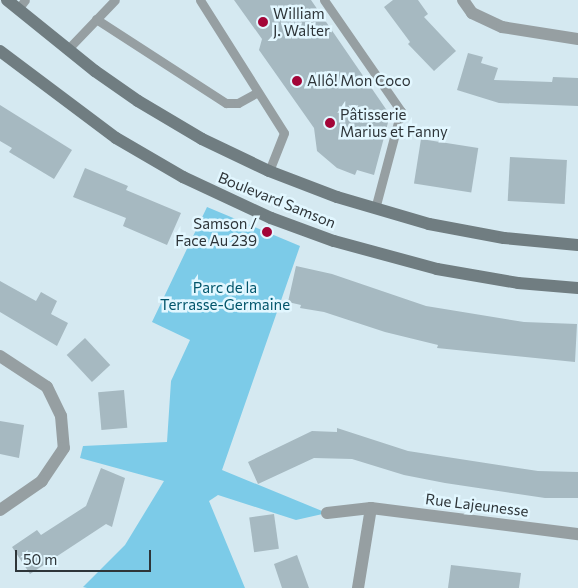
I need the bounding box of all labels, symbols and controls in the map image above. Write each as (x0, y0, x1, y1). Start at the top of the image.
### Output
place label: William J. Walter (273, 4, 330, 39)
marker: William J. Walter (257, 16, 269, 28)
place label: Allô! Mon Coco (307, 72, 411, 90)
marker: Allô! Mon Coco (291, 75, 303, 87)
place label: Pâtisserie Marius et Fanny (340, 105, 448, 140)
marker: Pâtisserie Marius et Fanny (324, 117, 336, 129)
street label: Boulevard Samson (216, 168, 338, 232)
place label: Samson / Face Au 239 (175, 214, 257, 249)
marker: Samson / Face Au 239 (261, 226, 273, 238)
park label: Parc de la Terrasse-Germaine (160, 278, 290, 313)
street label: Rue Lajeunesse (424, 490, 530, 520)
scale bar (18, 540, 154, 572)
text: 50 m (23, 550, 57, 568)

